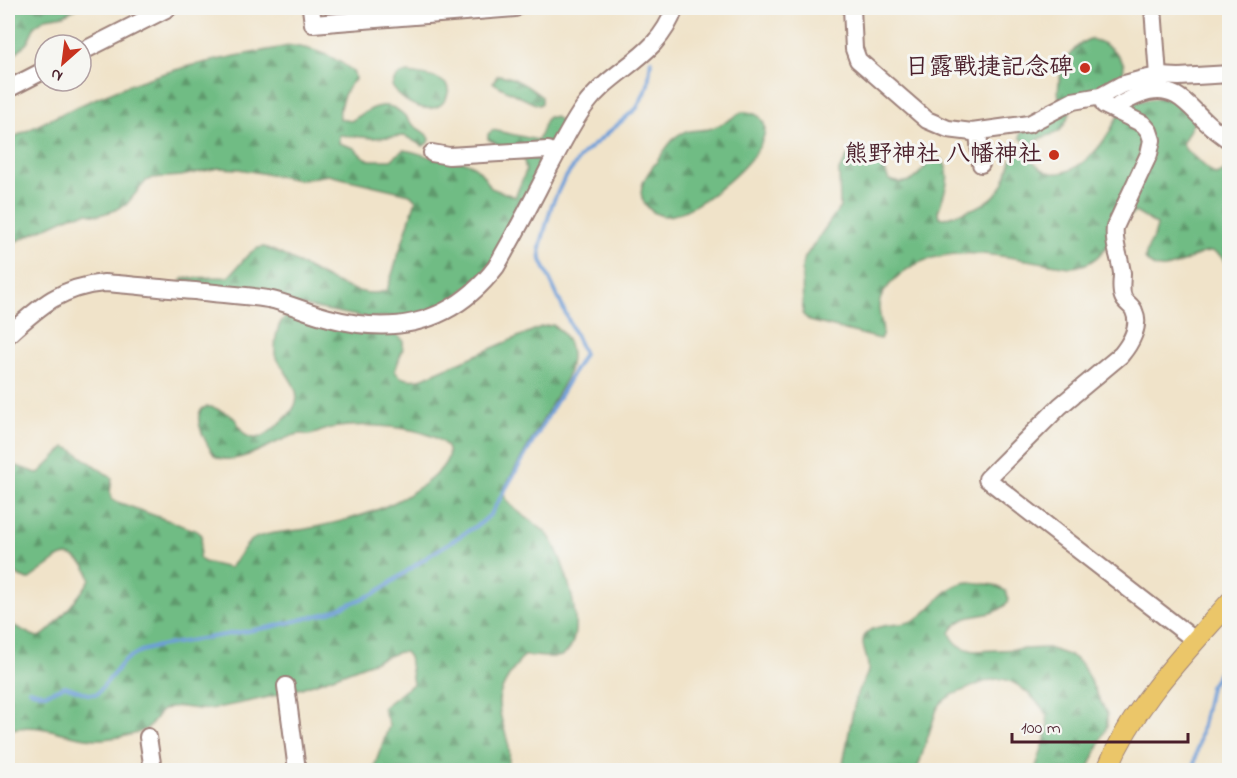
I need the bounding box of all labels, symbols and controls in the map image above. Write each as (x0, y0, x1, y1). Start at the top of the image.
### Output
north arrow (33, 33, 93, 93)
place label: 日露戰捷記念碑 (905, 51, 1073, 86)
text: N (46, 61, 67, 88)
marker: 日露戰捷記念碑 (1078, 61, 1092, 75)
place label: 熊野神社 八幡神社 (844, 138, 1042, 173)
marker: 熊野神社 八幡神社 (1047, 148, 1061, 162)
scale bar (1012, 706, 1188, 744)
text: 100 m (1021, 716, 1061, 742)

